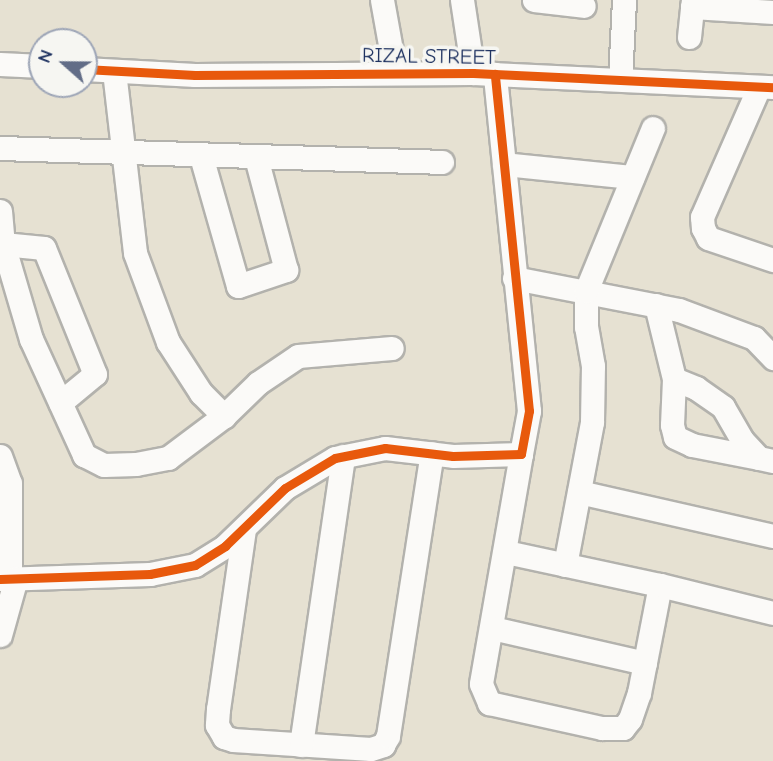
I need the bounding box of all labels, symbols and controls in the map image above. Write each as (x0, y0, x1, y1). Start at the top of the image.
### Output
north arrow (28, 28, 98, 98)
street label: RIZAL STREET (362, 42, 496, 70)
text: N (33, 46, 58, 66)

